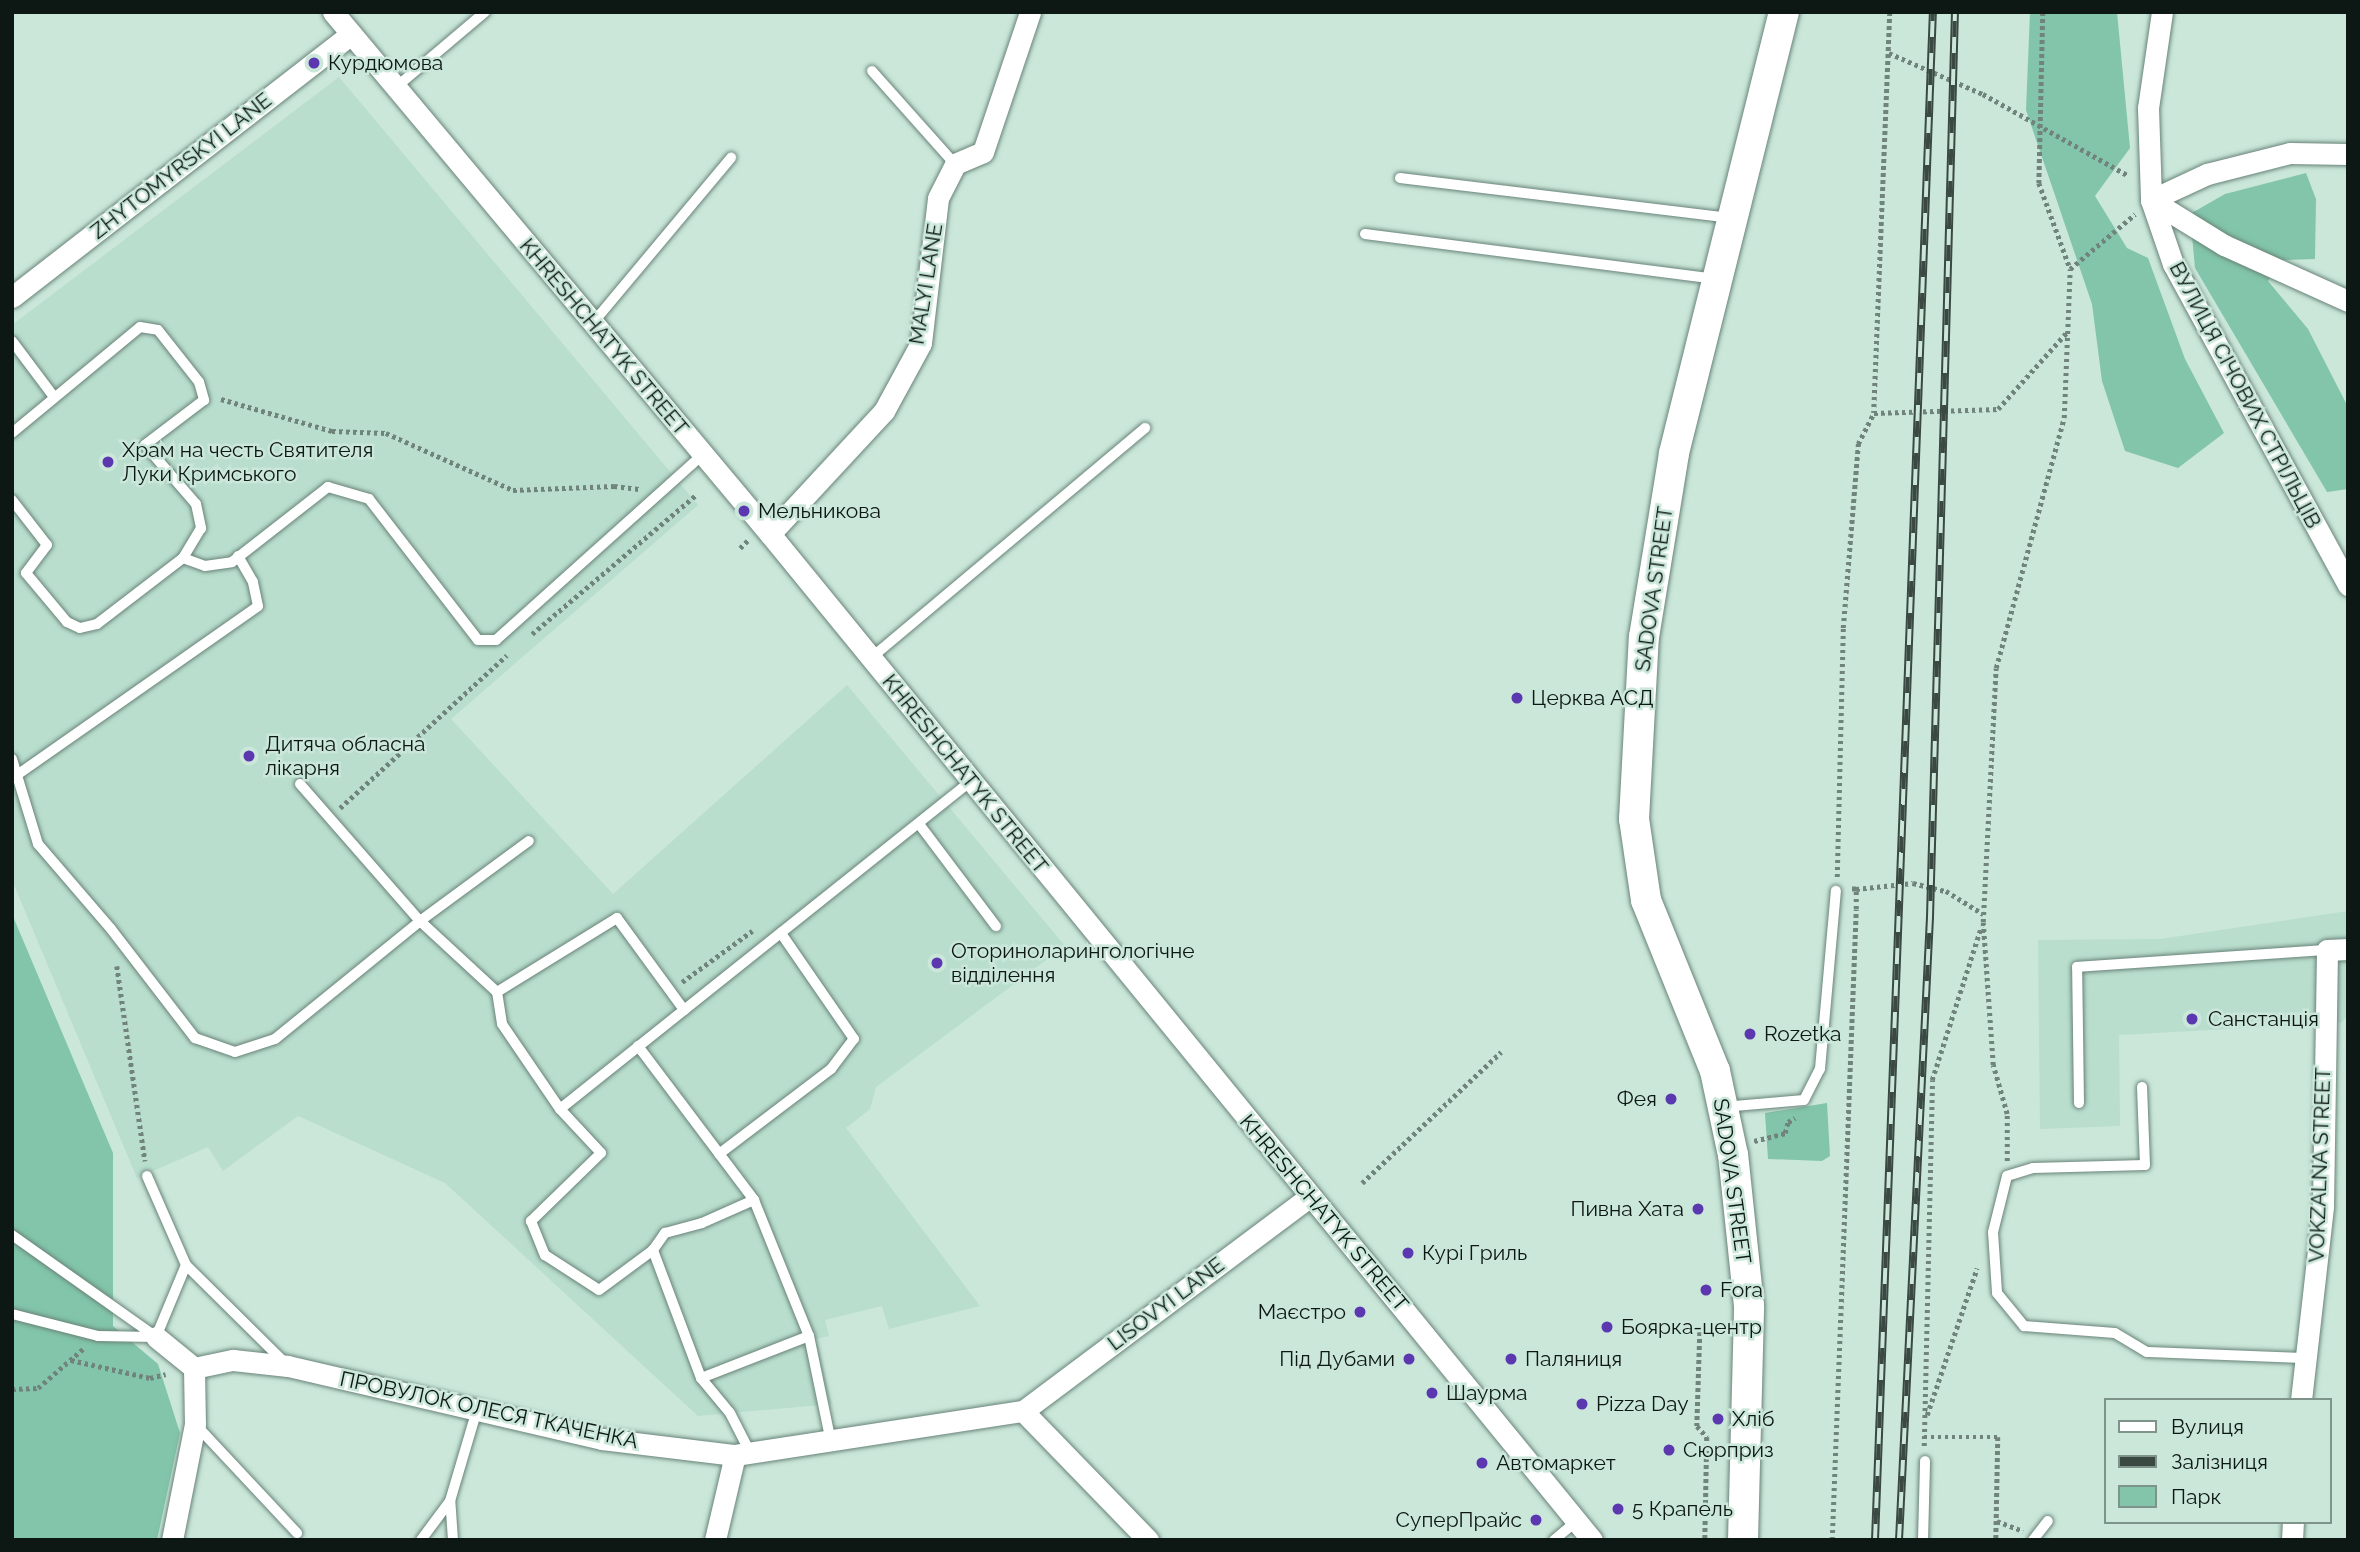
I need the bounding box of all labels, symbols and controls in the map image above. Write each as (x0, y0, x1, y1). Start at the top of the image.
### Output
place label: Курдюмова (328, 50, 443, 76)
marker: Курдюмова (306, 55, 322, 71)
street label: ZHYTOMYRSKYI LANE (86, 88, 276, 244)
street label: MALYI LANE (904, 222, 948, 346)
street label: KHRESHCHATYK STREET (514, 233, 694, 441)
street label: ВУЛИЦЯ СІЧОВИХ СТРІЛЬЦІВ (2164, 258, 2326, 532)
place label: Храм на честь Святителя Луки Кримського (122, 437, 373, 487)
marker: Храм на честь Святителя Луки Кримського (100, 454, 116, 470)
place label: Мельникова (758, 498, 881, 524)
marker: Мельникова (736, 503, 752, 519)
street label: SADOVA STREET (1630, 505, 1678, 673)
street label: KHRESHCHATYK STREET (877, 669, 1053, 879)
place label: Церква АСД (1531, 685, 1654, 711)
marker: Церква АСД (1509, 690, 1525, 706)
place label: Дитяча обласна лікарня (265, 731, 425, 781)
marker: Дитяча обласна лікарня (239, 746, 259, 766)
place label: Оториноларингологічне відділення (951, 938, 1194, 988)
marker: Оториноларингологічне відділення (929, 955, 945, 971)
place label: Санстанція (2208, 1006, 2319, 1032)
marker: Санстанція (2182, 1009, 2202, 1029)
place label: Rozetka (1764, 1021, 1842, 1047)
marker: Rozetka (1742, 1026, 1758, 1042)
street label: VOKZALNA STREET (2304, 1067, 2336, 1263)
place label: Фея (1617, 1086, 1657, 1112)
marker: Фея (1663, 1091, 1679, 1107)
street label: SADOVA STREET (1708, 1097, 1756, 1265)
street label: KHRESHCHATYK STREET (1234, 1109, 1414, 1317)
place label: Пивна Хата (1570, 1196, 1684, 1222)
marker: Пивна Хата (1690, 1201, 1706, 1217)
place label: Курі Гриль (1422, 1240, 1527, 1266)
marker: Курі Гриль (1400, 1245, 1416, 1261)
street label: LISOVYI LANE (1103, 1252, 1229, 1356)
place label: Fora (1720, 1277, 1763, 1303)
marker: Fora (1698, 1282, 1714, 1298)
place label: Маєстро (1258, 1299, 1346, 1325)
marker: Маєстро (1352, 1304, 1368, 1320)
place label: Боярка-центр (1621, 1314, 1762, 1340)
marker: Боярка-центр (1599, 1319, 1615, 1335)
place label: Під Дубами (1279, 1346, 1395, 1372)
place label: Паляниця (1525, 1346, 1622, 1372)
marker: Під Дубами (1401, 1351, 1417, 1367)
marker: Паляниця (1503, 1351, 1519, 1367)
street label: ПРОВУЛОК ОЛЕСЯ ТКАЧЕНКА (337, 1366, 641, 1454)
place label: Шаурма (1446, 1380, 1528, 1406)
marker: Шаурма (1424, 1385, 1440, 1401)
place label: Pizza Day (1596, 1391, 1689, 1417)
marker: Pizza Day (1574, 1396, 1590, 1412)
legend (2104, 1398, 2332, 1524)
place label: Хліб (1732, 1406, 1775, 1432)
marker: Хліб (1710, 1411, 1726, 1427)
text: Вулиця (2171, 1414, 2244, 1439)
place label: Сюрприз (1683, 1437, 1774, 1463)
marker: Сюрприз (1661, 1442, 1677, 1458)
text: Залізниця (2171, 1449, 2268, 1474)
place label: Автомаркет (1496, 1450, 1616, 1476)
marker: Автомаркет (1474, 1455, 1490, 1471)
text: Парк (2171, 1484, 2221, 1509)
place label: 5 Крапель (1632, 1496, 1733, 1522)
marker: 5 Крапель (1610, 1501, 1626, 1517)
place label: СуперПрайс (1396, 1507, 1522, 1533)
marker: СуперПрайс (1528, 1512, 1544, 1528)

